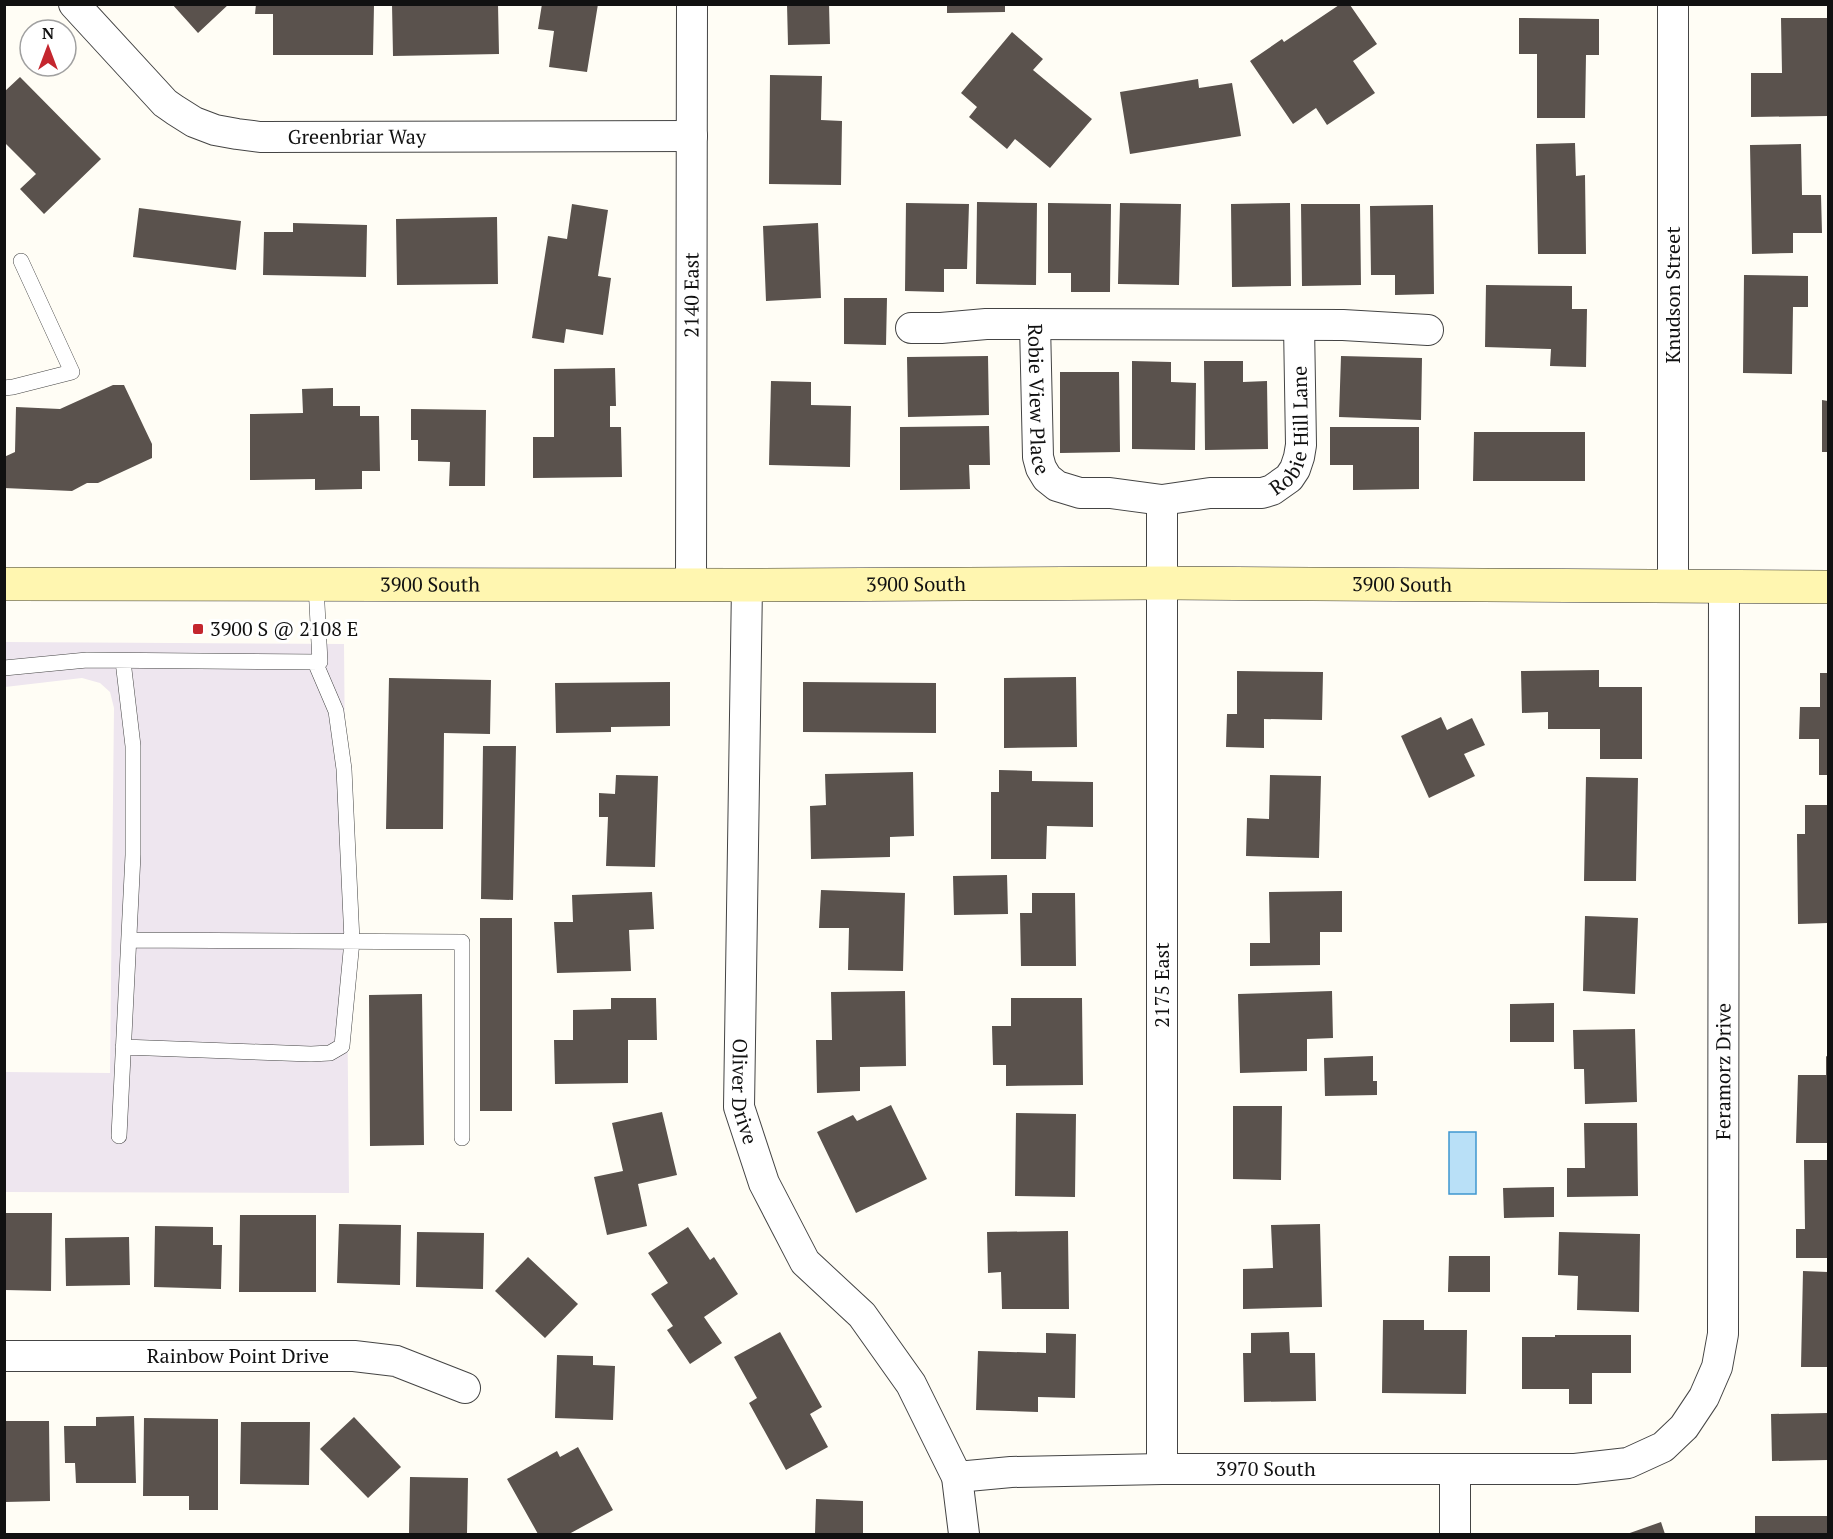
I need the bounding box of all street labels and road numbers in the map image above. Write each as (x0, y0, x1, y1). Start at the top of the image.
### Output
street label: Greenbriar Way (288, 123, 427, 150)
street label: Knudson Street (1659, 226, 1686, 364)
street label: 2140 East (677, 252, 705, 338)
street label: Robie View Place (1022, 323, 1056, 480)
street label: Robie Hill Lane (1264, 366, 1314, 501)
street label: 3900 South (866, 570, 966, 597)
street label: 3900 South (1352, 570, 1452, 598)
street label: 3900 South (380, 571, 480, 598)
street label: 2175 East (1148, 942, 1175, 1028)
street label: Feramorz Drive (1709, 1003, 1736, 1140)
street label: Oliver Drive (726, 1038, 764, 1148)
street label: Rainbow Point Drive (147, 1342, 329, 1369)
street label: 3970 South (1216, 1455, 1316, 1482)

